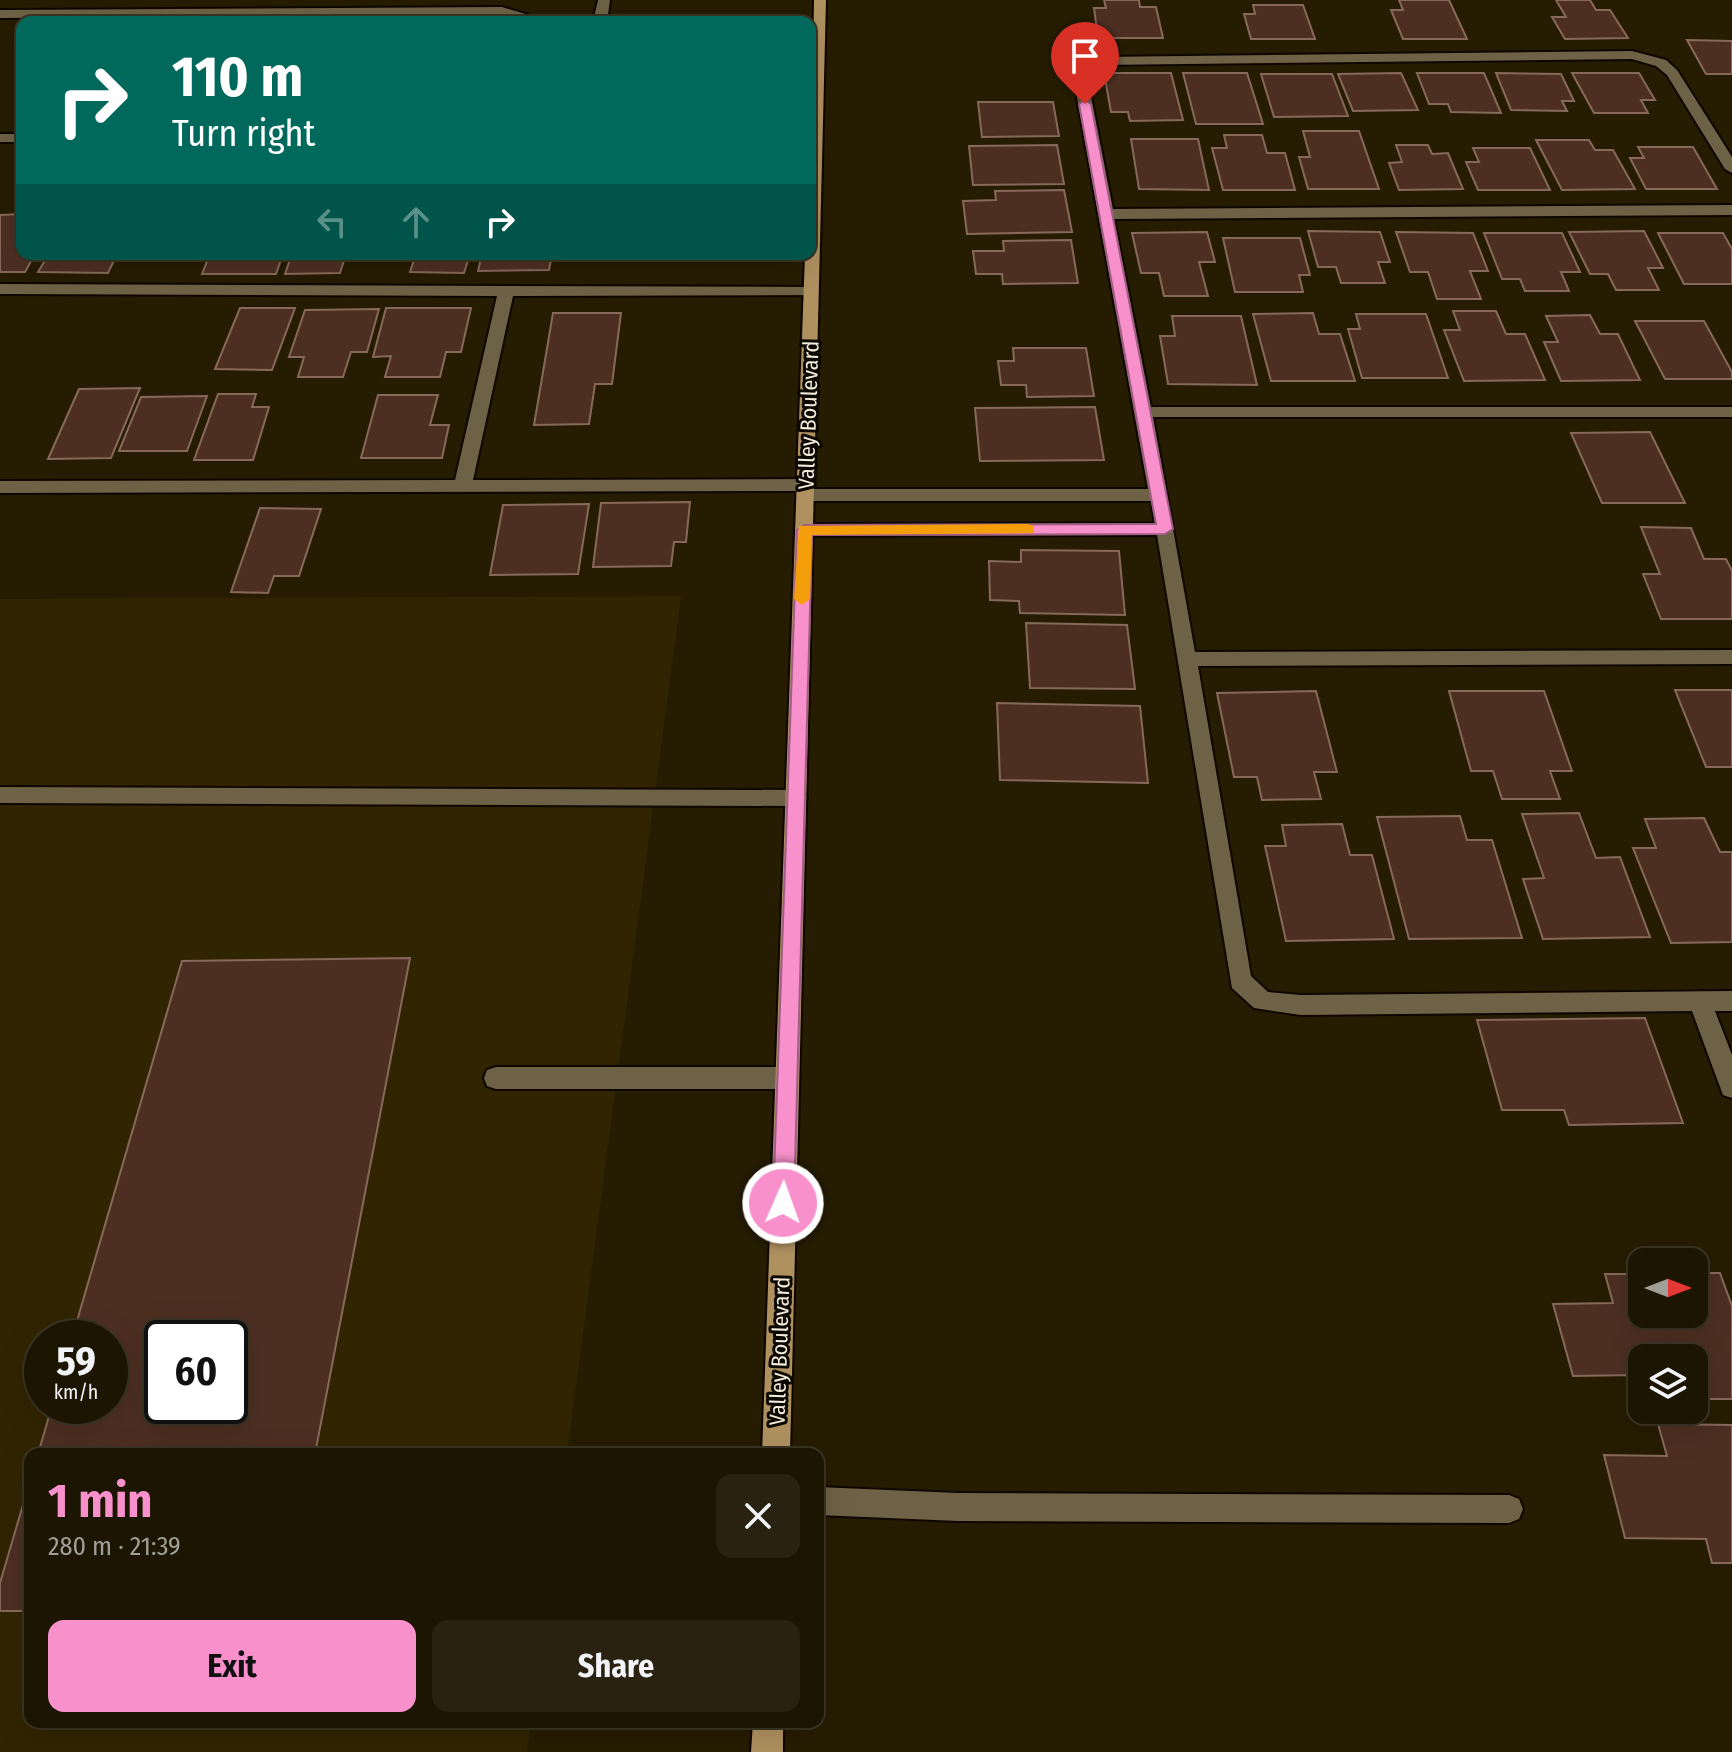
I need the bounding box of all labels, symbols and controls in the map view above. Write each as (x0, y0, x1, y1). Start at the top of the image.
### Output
pin (1051, 22, 1119, 104)
icon: arrive (1063, 34, 1107, 78)
text: 110 m (172, 44, 303, 111)
icon: right (40, 48, 144, 152)
text: Turn right (172, 112, 315, 156)
icon: left (310, 200, 354, 244)
icon: ahead (394, 200, 438, 244)
icon: right (478, 200, 522, 244)
street label: Valley Boulevard (792, 340, 825, 490)
position arrow (741, 1161, 825, 1245)
north arrow (1628, 1248, 1708, 1328)
map controls (1628, 1248, 1708, 1424)
street label: Valley Boulevard (763, 1276, 796, 1426)
speed limit sign: 60 (144, 1320, 248, 1424)
text: 59 (56, 1338, 96, 1386)
button: layers (1628, 1344, 1708, 1424)
text: km/h (54, 1380, 98, 1404)
text: 1 min (48, 1472, 153, 1530)
button: close (716, 1474, 800, 1558)
text: 280 m · 21:39 (48, 1531, 181, 1562)
button: Exit (48, 1620, 416, 1712)
button: Share (432, 1620, 800, 1712)

